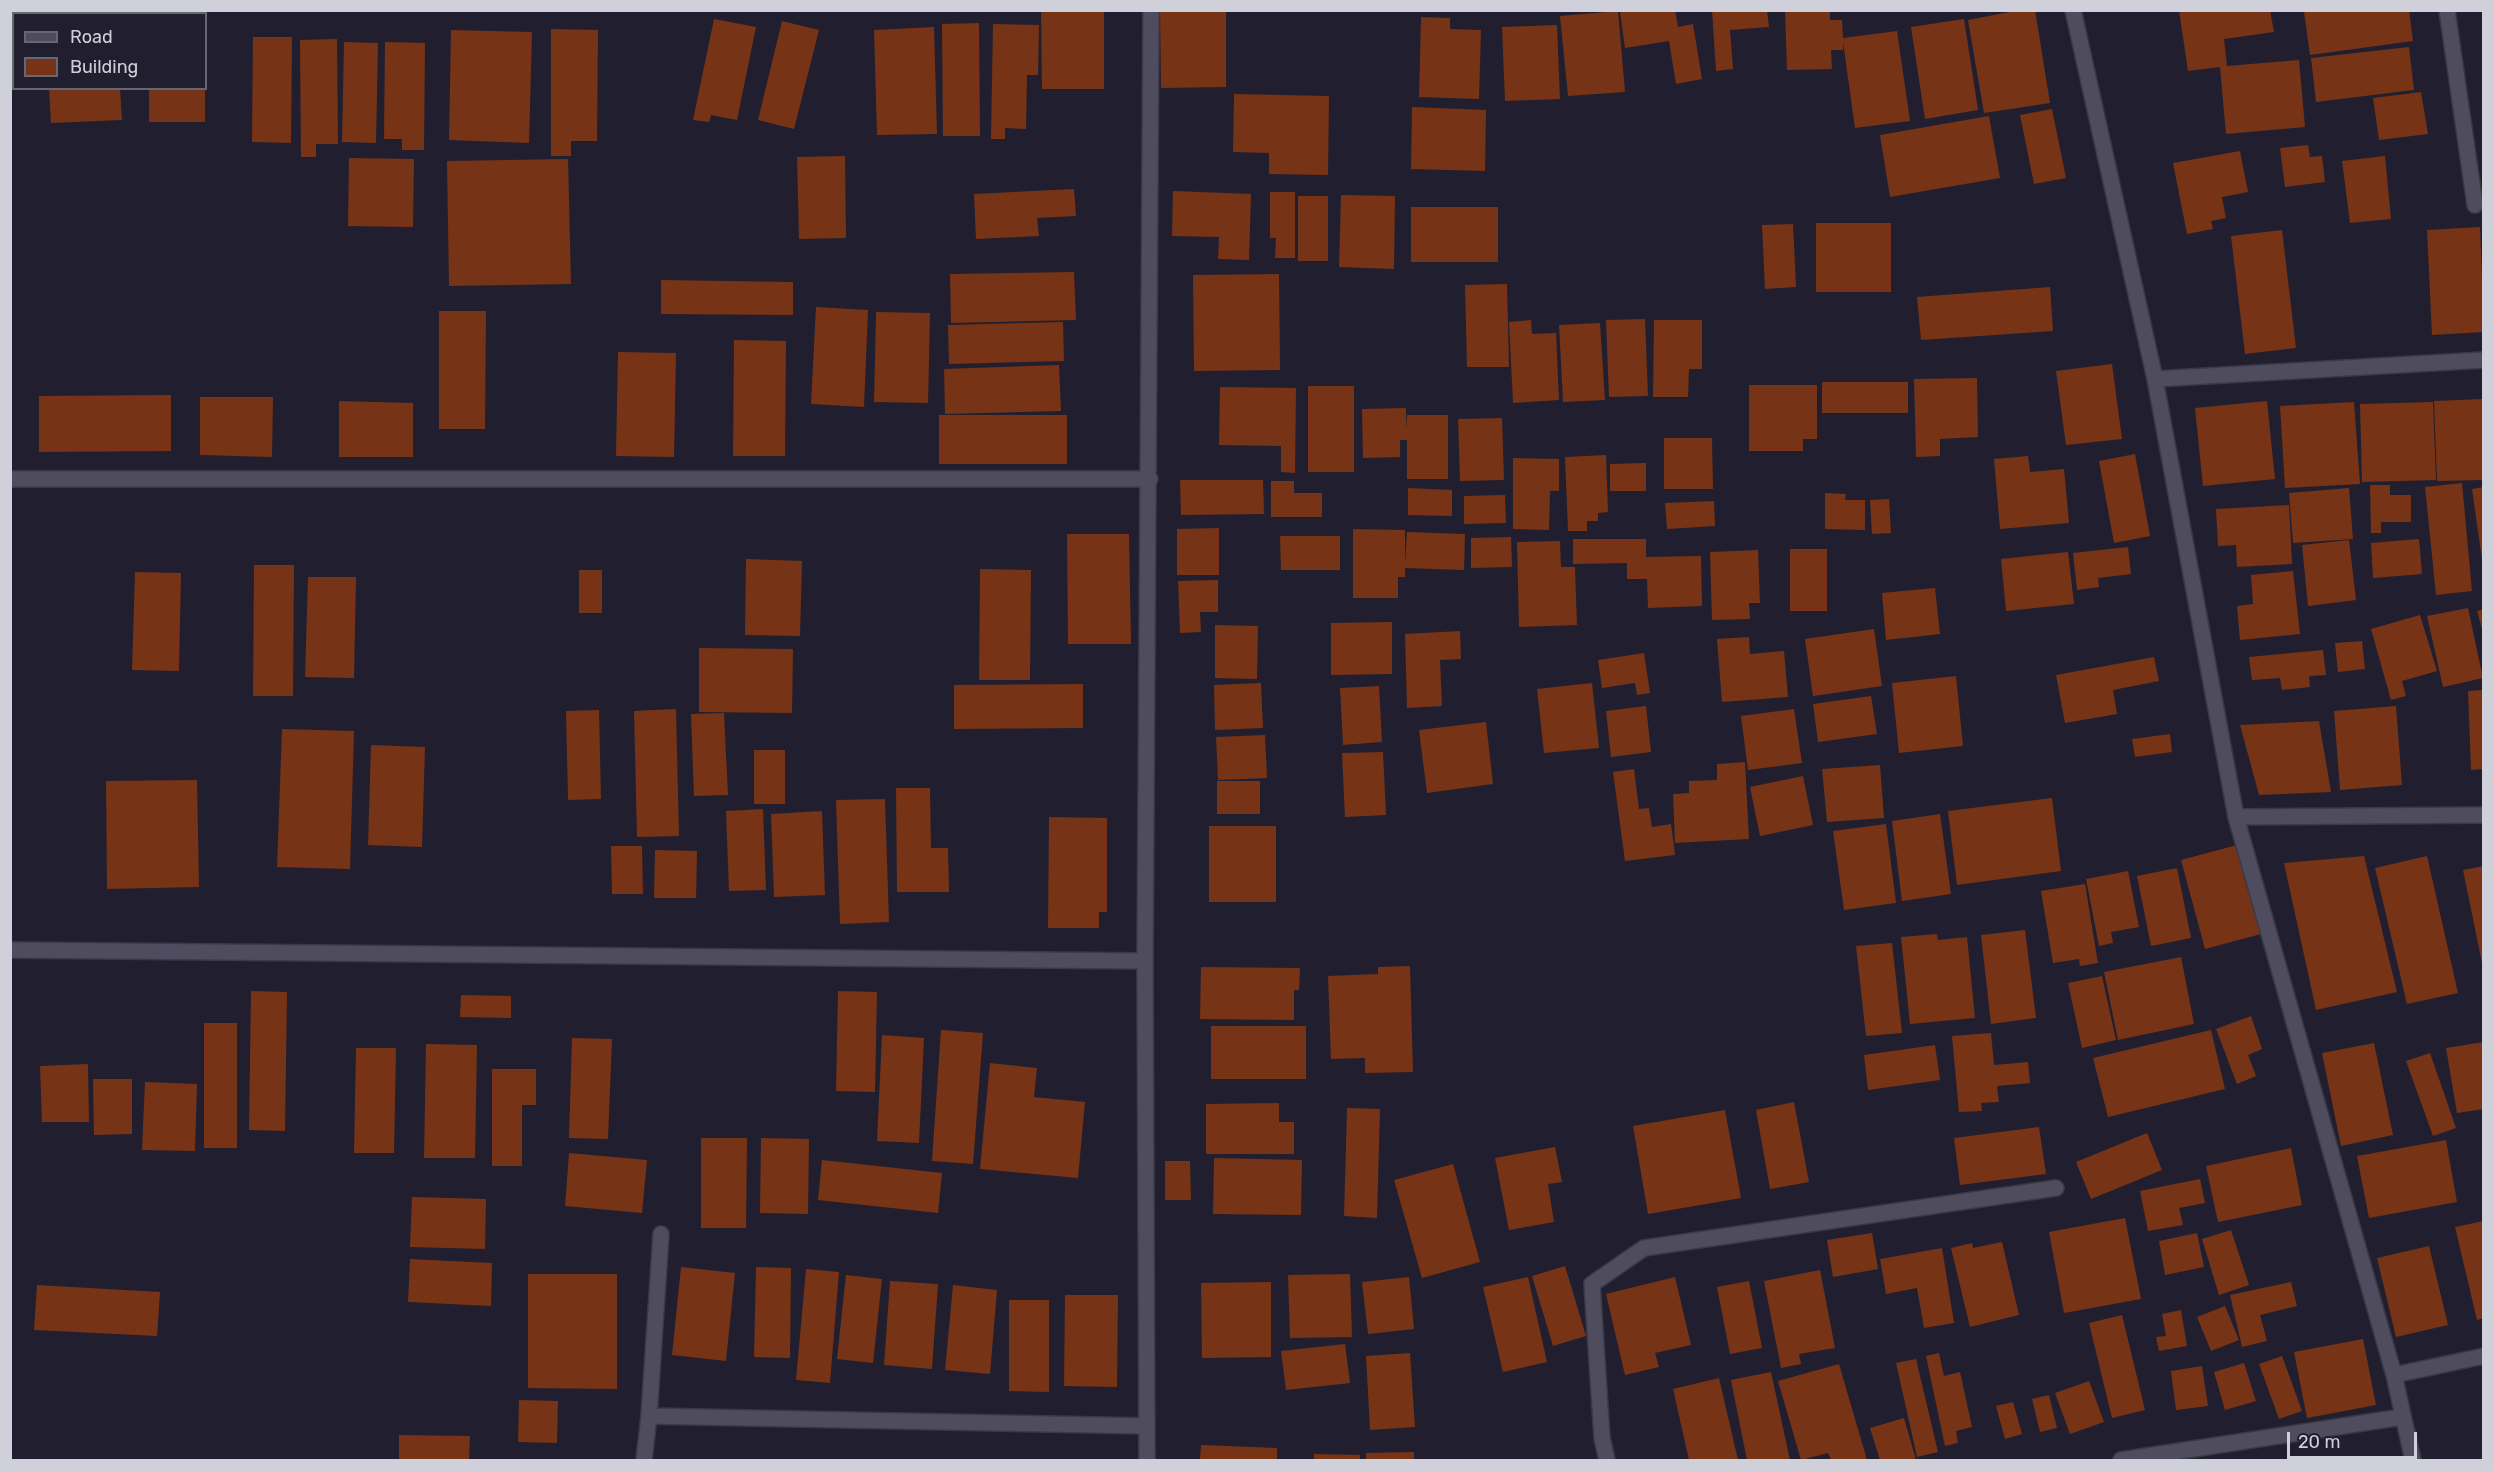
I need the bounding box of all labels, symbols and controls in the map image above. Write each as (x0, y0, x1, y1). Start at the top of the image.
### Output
legend (12, 12, 207, 90)
text: Road (70, 26, 113, 48)
text: Building (70, 56, 138, 78)
scale bar (2290, 1420, 2420, 1458)
text: 20 m (2298, 1431, 2340, 1453)

